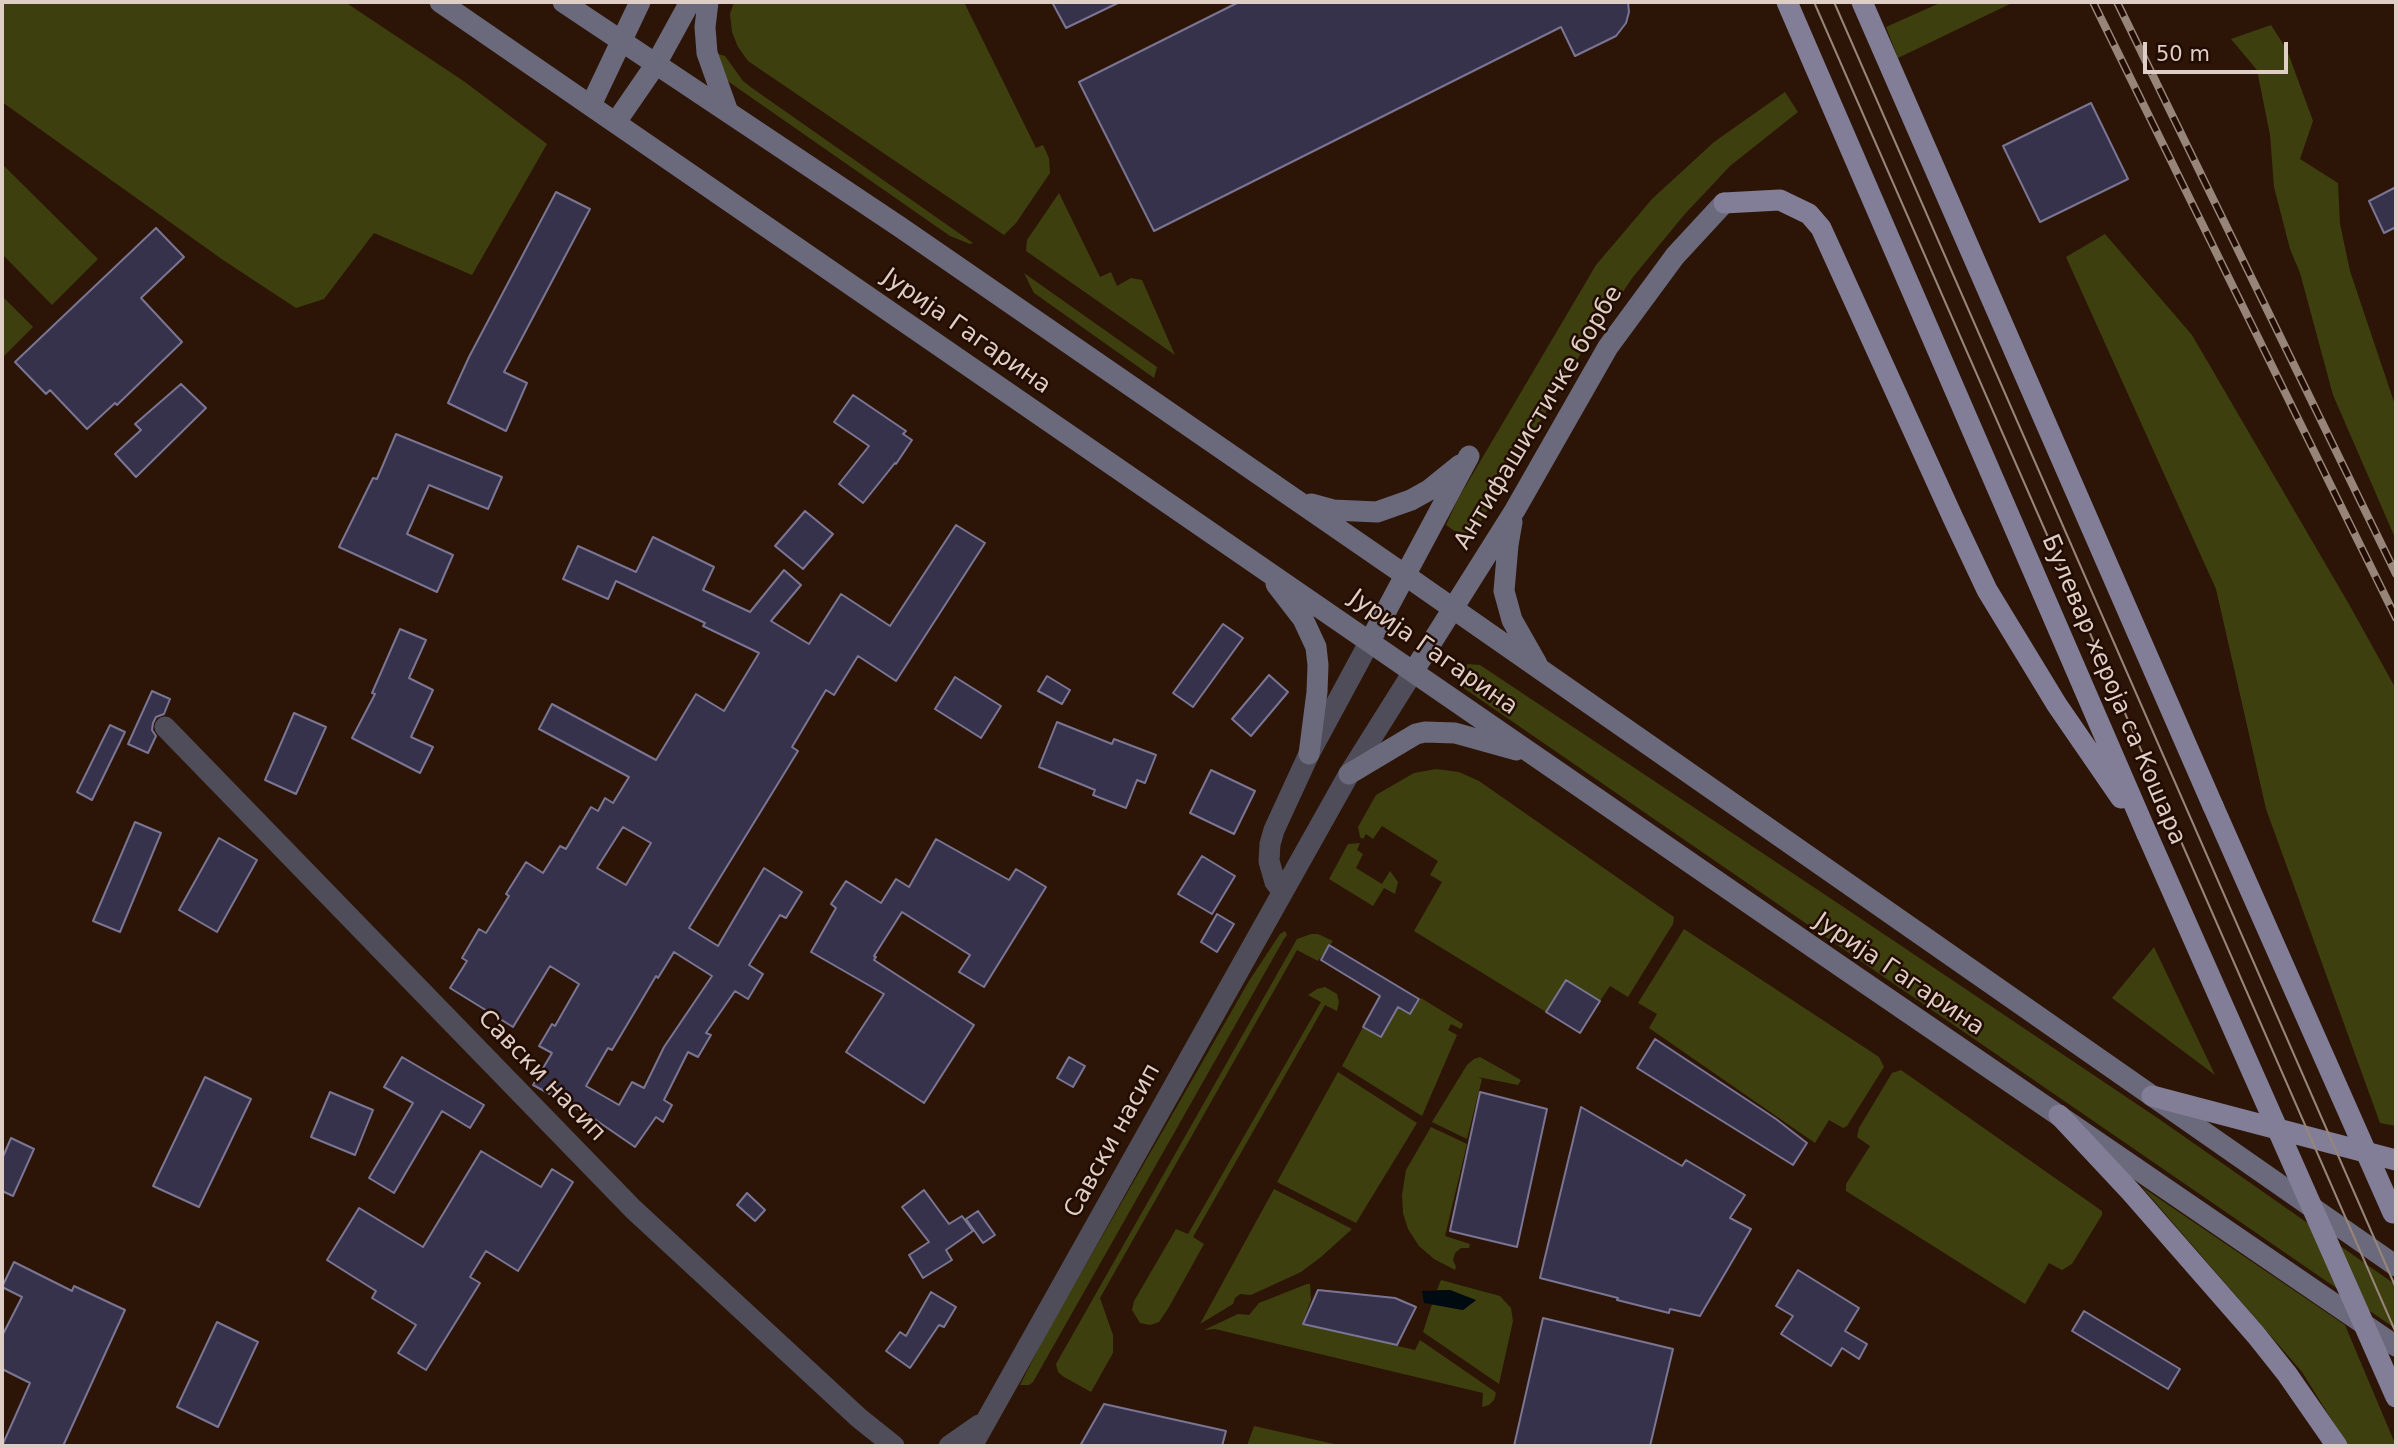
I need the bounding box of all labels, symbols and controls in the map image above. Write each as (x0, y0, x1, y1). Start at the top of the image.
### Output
scale bar (2146, 28, 2291, 72)
text: 50 m (2156, 42, 2210, 66)
street label: Јурија Гагарина (876, 263, 1056, 401)
street label: Антифашистичке борбе (1449, 281, 1629, 555)
street label: Булевар хероја са Кошара (2034, 531, 2192, 849)
street label: Јурија Гагарина (1343, 584, 1523, 722)
street label: Јурија Гагарина (1808, 907, 1990, 1043)
street label: Савски насип (471, 1004, 611, 1148)
street label: Савски насип (1059, 1059, 1167, 1223)

